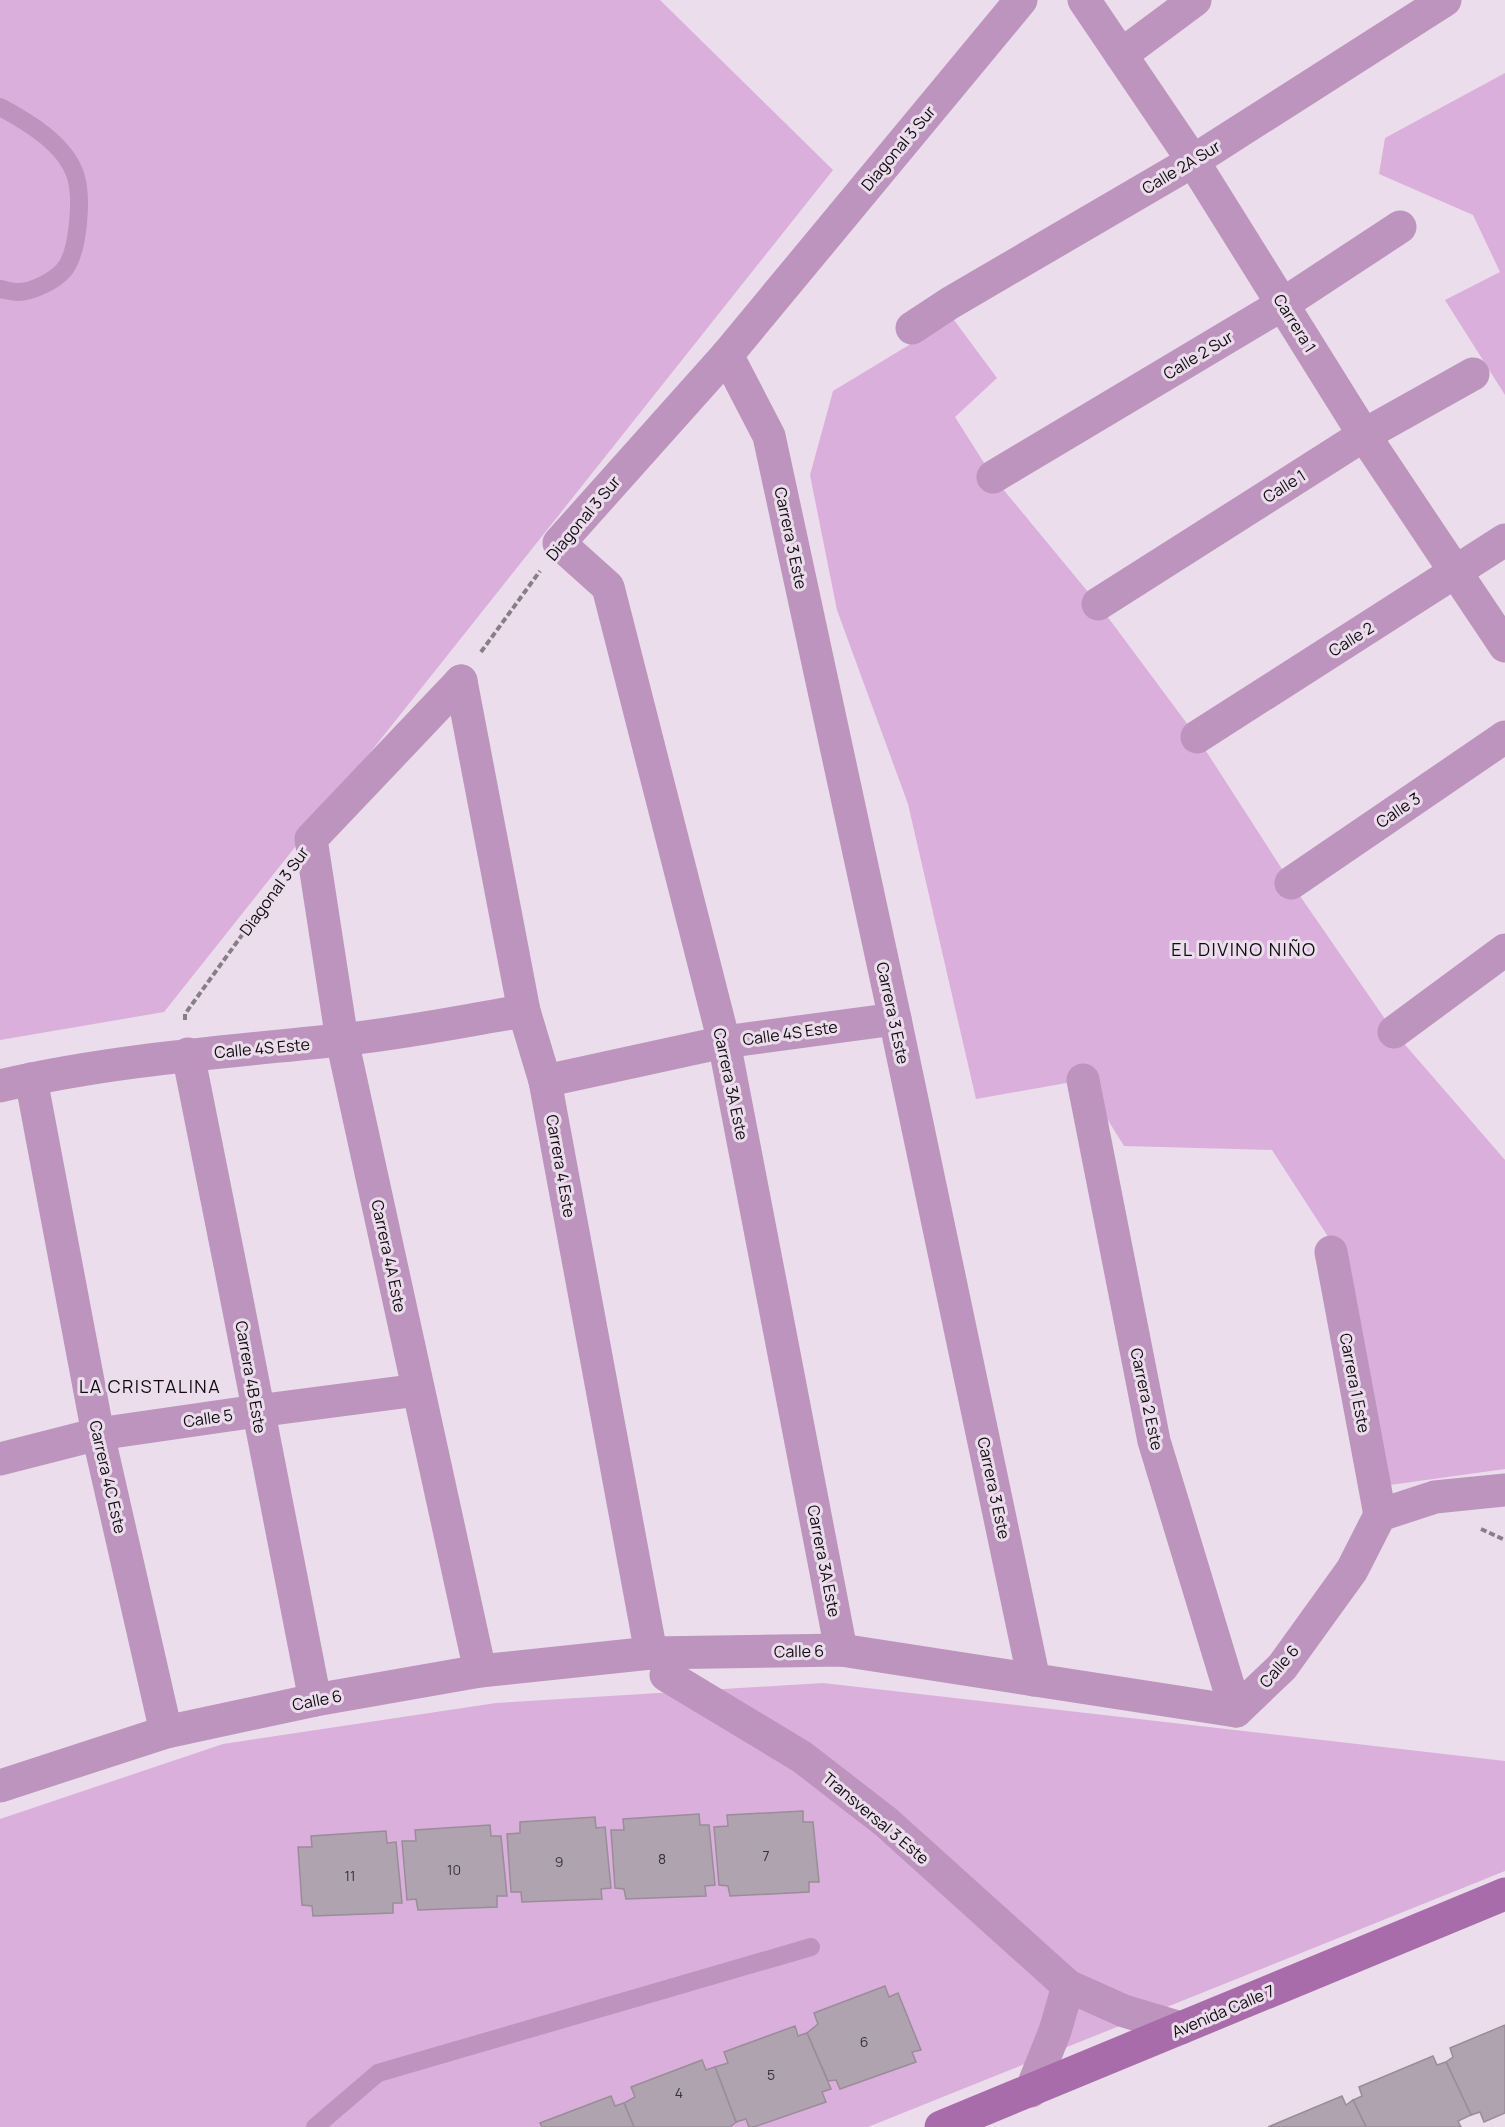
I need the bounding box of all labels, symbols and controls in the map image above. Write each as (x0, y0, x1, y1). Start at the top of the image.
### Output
street label: Diagonal 3 Sur (856, 101, 940, 195)
street label: Calle 2A Sur (1138, 135, 1224, 199)
street label: Carrera 1 (1268, 290, 1322, 356)
street label: Calle 2 Sur (1159, 325, 1237, 384)
street label: Calle 1 (1258, 464, 1310, 508)
street label: Diagonal 3 Sur (541, 471, 625, 565)
street label: Carrera 3 Este (769, 485, 813, 591)
street label: Calle 2 (1324, 617, 1378, 661)
street label: Calle 3 (1371, 787, 1425, 833)
street label: Diagonal 3 Sur (234, 842, 314, 940)
district label: EL DIVINO NIÑO (1171, 937, 1317, 961)
street label: Carrera 3 Este (871, 960, 915, 1066)
street label: Calle 4S Este (741, 1015, 839, 1051)
street label: Carrera 3A Este (708, 1026, 754, 1142)
street label: Calle 4S Este (213, 1033, 311, 1063)
street label: Carrera 4 Este (541, 1113, 581, 1219)
street label: Carrera 4A Este (366, 1198, 412, 1314)
street label: Carrera 4B Este (230, 1319, 272, 1435)
street label: Carrera 1 Este (1335, 1331, 1375, 1435)
street label: Carrera 2 Este (1125, 1346, 1169, 1452)
district label: LA CRISTALINA (79, 1374, 221, 1398)
street label: Calle 5 (182, 1404, 234, 1432)
street label: Carrera 4C Este (84, 1418, 132, 1536)
street label: Carrera 3 Este (972, 1435, 1016, 1541)
street label: Carrera 3A Este (802, 1503, 846, 1619)
street label: Calle 6 (774, 1640, 824, 1662)
street label: Calle 6 (1254, 1640, 1304, 1692)
street label: Calle 6 (290, 1684, 344, 1716)
street label: Transversal 3 Este (818, 1767, 934, 1869)
house number: 7 (762, 1846, 770, 1865)
house number: 8 (658, 1849, 666, 1868)
house number: 9 (555, 1852, 563, 1871)
house number: 10 (447, 1860, 461, 1879)
house number: 11 (345, 1866, 355, 1885)
street label: Avenida Calle 7 (1168, 1979, 1278, 2043)
house number: 6 (860, 2032, 868, 2051)
house number: 5 (767, 2065, 775, 2084)
house number: 4 (675, 2083, 683, 2102)

